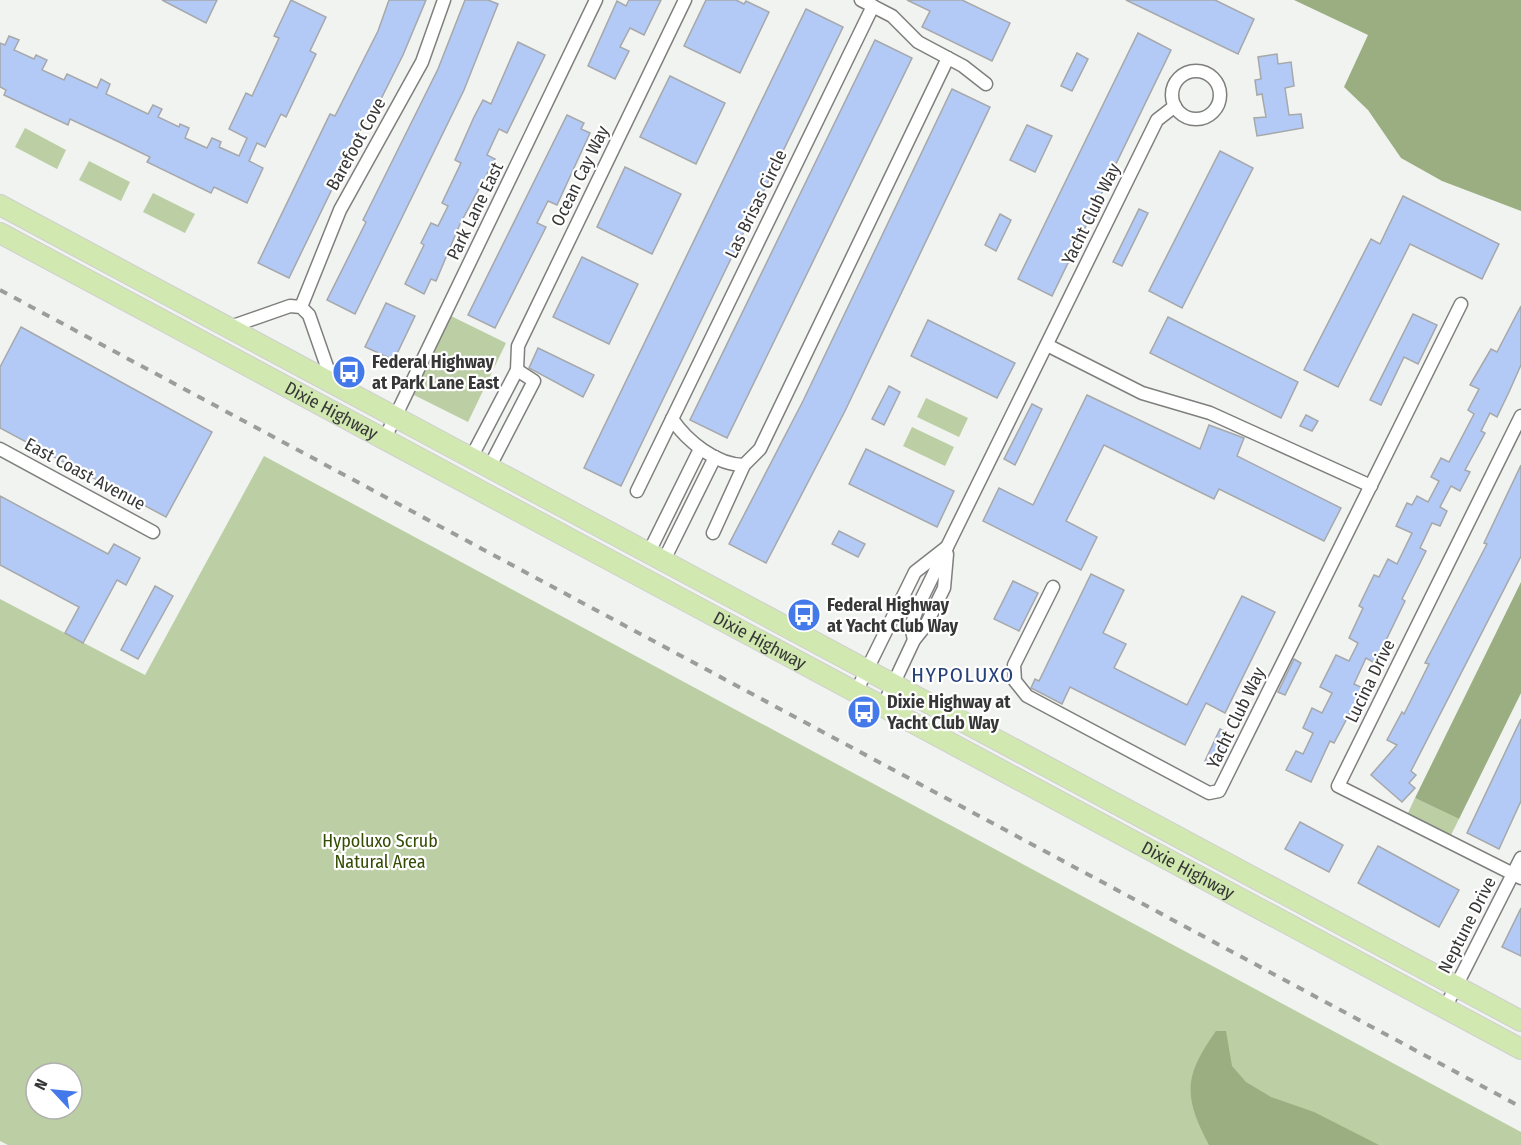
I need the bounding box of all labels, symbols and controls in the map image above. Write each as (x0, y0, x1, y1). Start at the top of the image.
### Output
street label: Barefoot Cove (321, 94, 391, 194)
street label: Ocean Cay Way (546, 122, 614, 230)
street label: Las Brisas Circle (720, 146, 792, 262)
street label: Park Lane East (442, 158, 508, 263)
street label: Yacht Club Way (1057, 160, 1125, 268)
place label: Federal Highway at Park Lane East (372, 351, 500, 394)
bus stop icon: Federal Highway at Park Lane East (331, 354, 367, 390)
street label: Dixie Highway (281, 377, 382, 445)
street label: East Coast Avenue (21, 433, 149, 515)
place label: Federal Highway at Yacht Club Way (827, 594, 959, 637)
bus stop icon: Federal Highway at Yacht Club Way (786, 597, 822, 633)
street label: Dixie Highway (709, 607, 810, 674)
street label: Lucina Drive (1340, 636, 1400, 726)
district label: HYPOLUXO (911, 662, 1015, 688)
street label: Yacht Club Way (1202, 664, 1270, 772)
place label: Dixie Highway at Yacht Club Way (886, 691, 1011, 734)
bus stop icon: Dixie Highway at Yacht Club Way (846, 694, 882, 730)
park label: Hypoluxo Scrub Natural Area (322, 830, 438, 873)
street label: Dixie Highway (1138, 836, 1238, 904)
street label: Neptune Drive (1433, 873, 1501, 977)
north arrow (24, 1061, 84, 1121)
text: N (30, 1076, 52, 1093)

